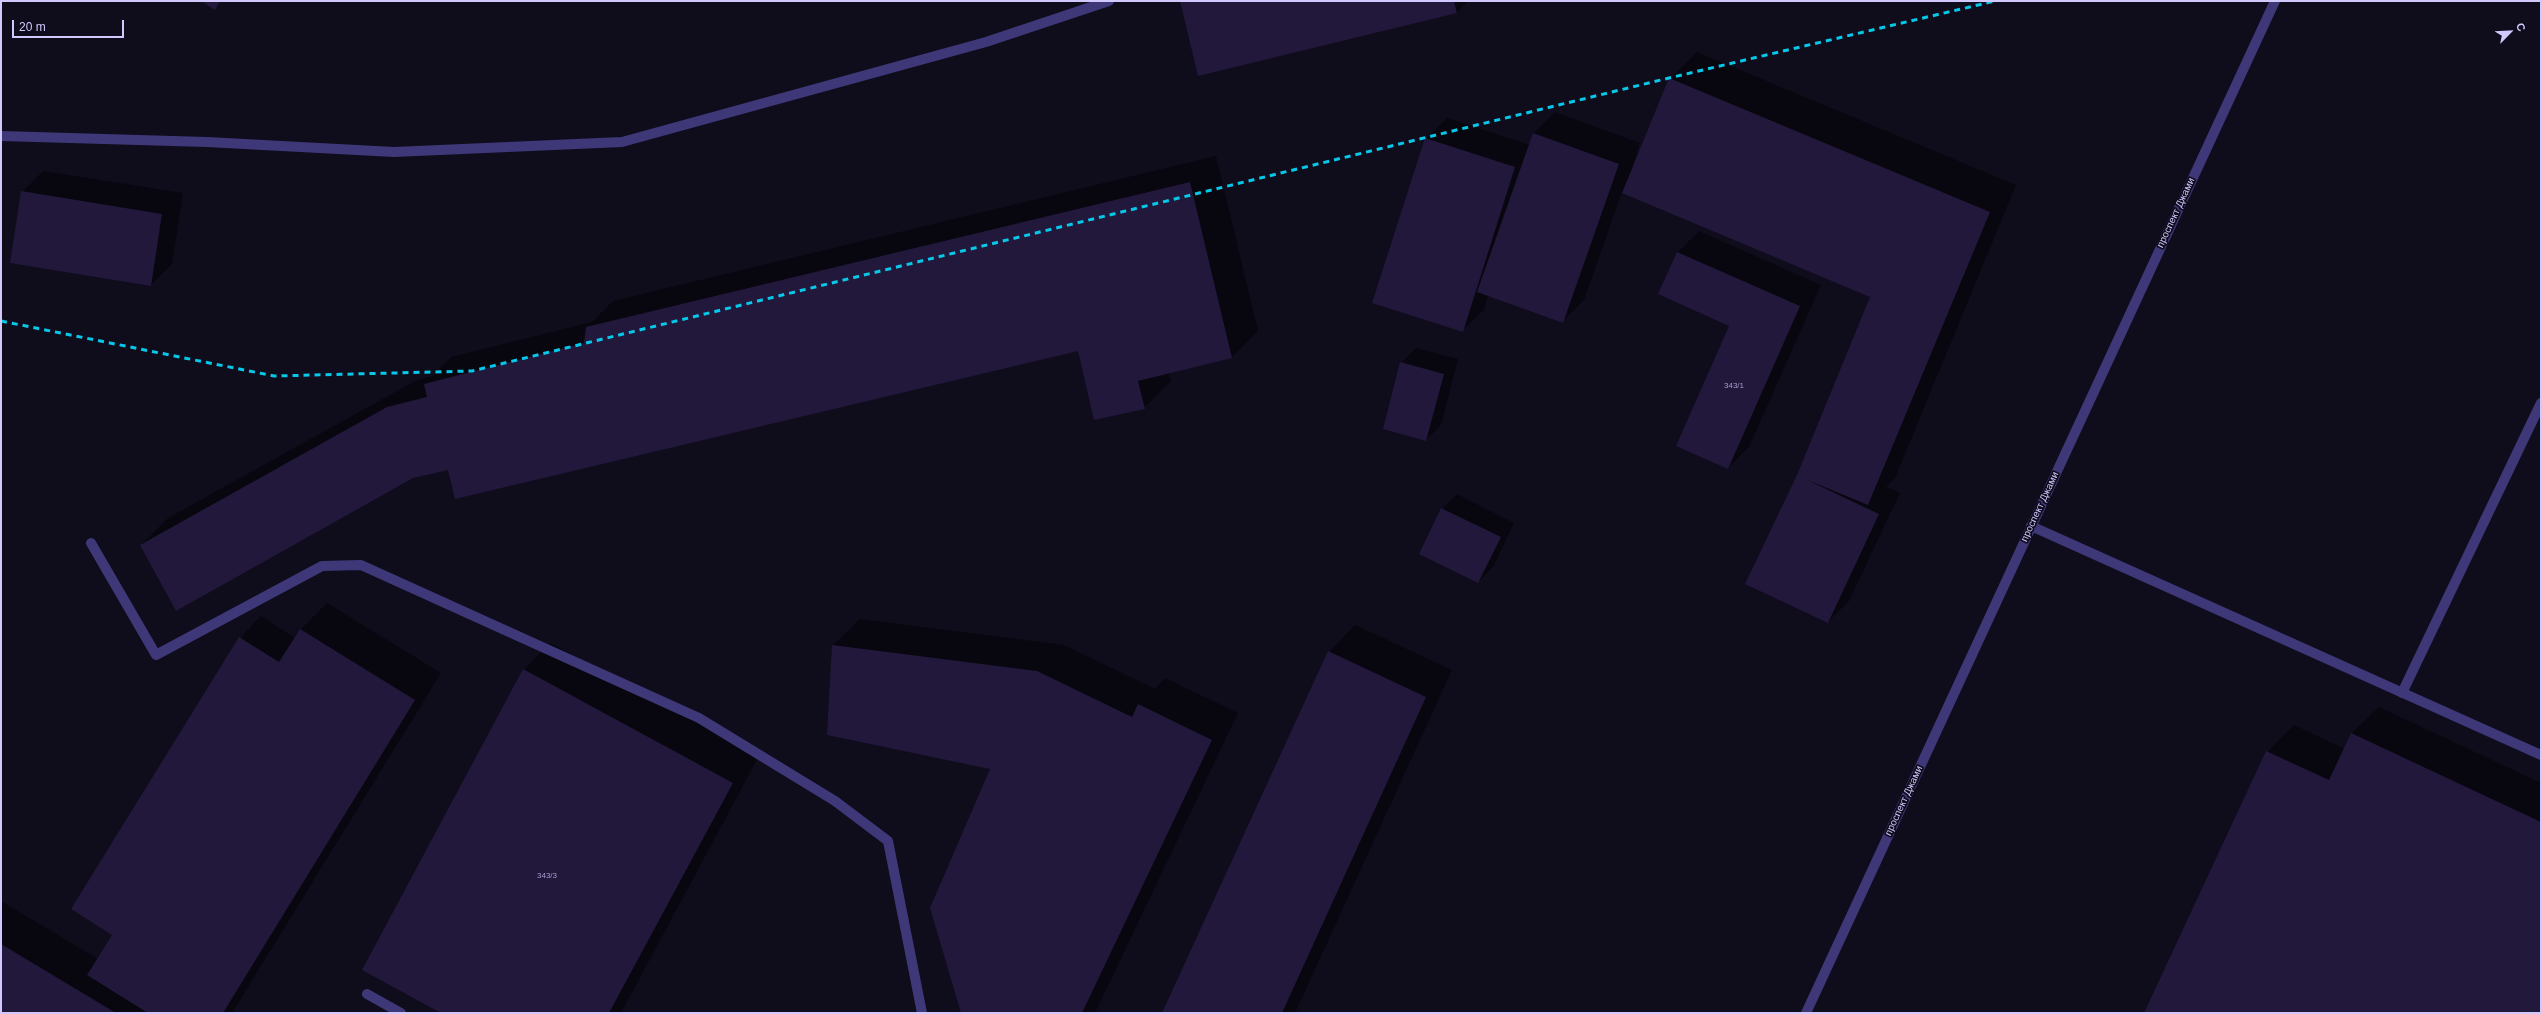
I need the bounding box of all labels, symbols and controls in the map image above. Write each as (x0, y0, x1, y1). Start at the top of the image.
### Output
scale bar (14, 12, 126, 38)
north arrow (2490, 12, 2530, 52)
text: 20 m (19, 20, 46, 34)
text: С (2514, 21, 2528, 33)
street label: проспект Джами (2155, 176, 2197, 250)
house number: 343/1 (1724, 381, 1744, 391)
street label: проспект Джами (2019, 470, 2061, 544)
street label: проспект Джами (1883, 764, 1925, 838)
house number: 343/3 (537, 871, 557, 881)

